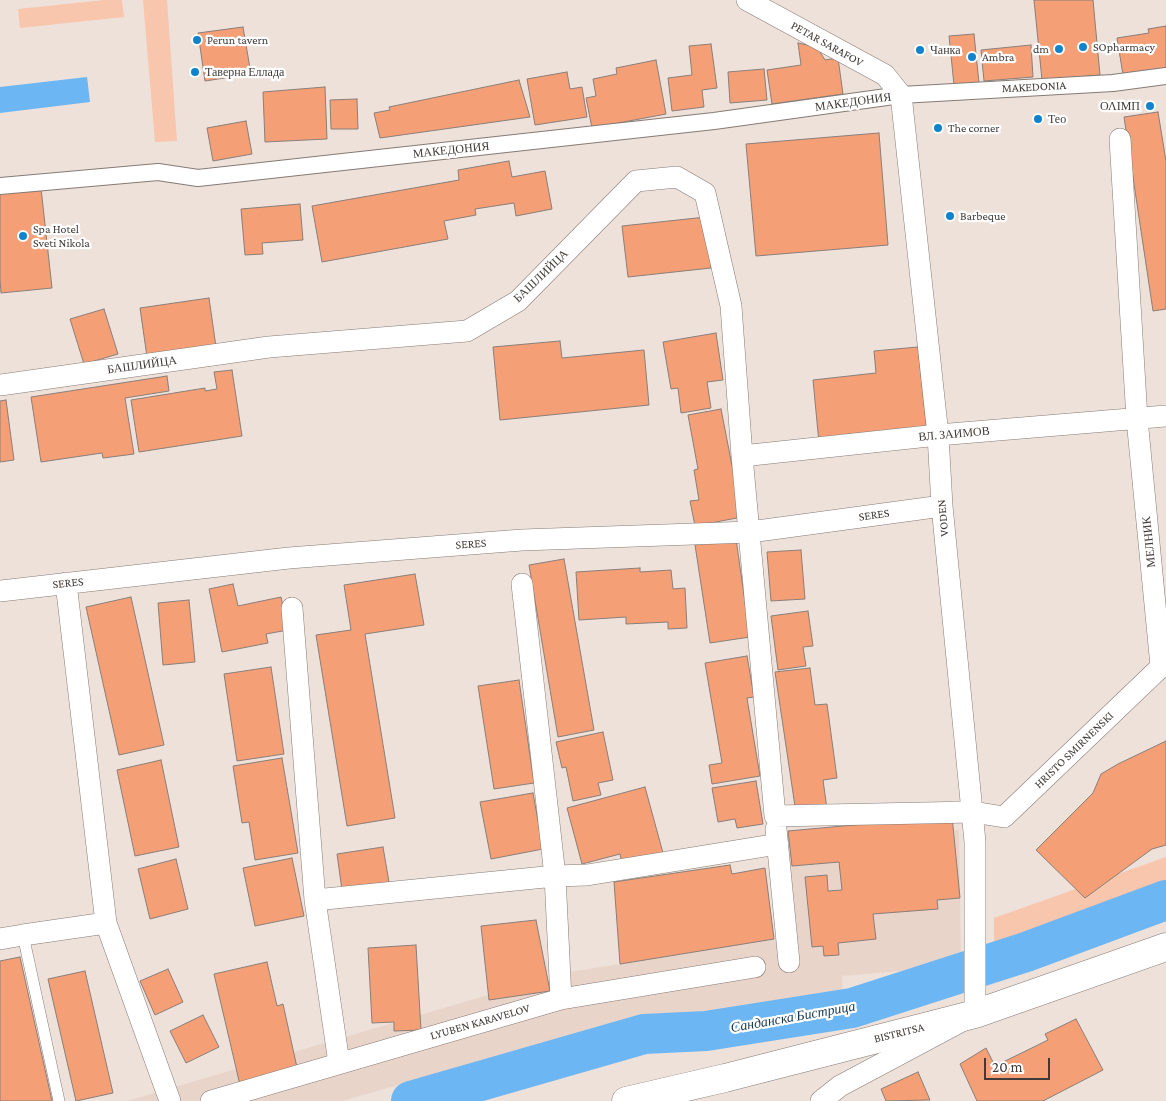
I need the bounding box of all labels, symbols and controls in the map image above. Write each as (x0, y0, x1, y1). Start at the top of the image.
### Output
street label: PETAR SARAFOV (788, 18, 866, 70)
place label: Perun tavern (207, 33, 268, 47)
marker: Perun tavern (191, 34, 203, 46)
place label: SOpharmacy (1093, 40, 1155, 54)
marker: SOpharmacy (1077, 41, 1089, 53)
place label: dm (1033, 42, 1049, 56)
place label: Чанка (930, 43, 961, 57)
marker: dm (1053, 43, 1065, 55)
marker: Чанка (914, 44, 926, 56)
place label: Ambra (982, 50, 1014, 64)
marker: Ambra (966, 51, 978, 63)
place label: Таверна Еллада (205, 65, 284, 79)
marker: Таверна Еллада (189, 66, 201, 78)
street label: MAKEDONIA (1001, 78, 1067, 96)
street label: МАКЕДОНИЯ (814, 90, 892, 114)
place label: ΟΛΙΜΠ (1100, 99, 1140, 113)
marker: ΟΛΙΜΠ (1144, 100, 1156, 112)
place label: Тео (1048, 112, 1066, 126)
marker: Тео (1032, 113, 1044, 125)
place label: The corner (948, 121, 1000, 135)
marker: The corner (932, 122, 944, 134)
street label: МАКЕДОНИЯ (412, 139, 490, 161)
place label: Barbeque (960, 209, 1006, 223)
marker: Barbeque (944, 210, 956, 222)
place label: Spa Hotel Sveti Nikola (33, 222, 90, 250)
marker: Spa Hotel Sveti Nikola (17, 230, 29, 242)
street label: БАШЛИЙЦА (511, 246, 571, 306)
street label: БАШЛИЙЦА (106, 353, 178, 377)
street label: ВЛ. ЗАИМОВ (918, 424, 990, 444)
street label: VODEN (934, 499, 952, 537)
street label: SERES (858, 506, 890, 524)
street label: МЕЛНИК (1139, 516, 1159, 568)
street label: SERES (455, 536, 487, 552)
street label: SERES (52, 574, 84, 592)
street label: HRISTO SMIRNENSKI (1031, 708, 1117, 792)
water label: Санданска Бистрица (729, 998, 857, 1036)
street label: LYUBEN KARAVELOV (428, 1001, 532, 1043)
street label: BISTRITSA (872, 1020, 926, 1046)
scale bar (986, 1048, 1052, 1080)
text: 20 m (992, 1059, 1023, 1075)

